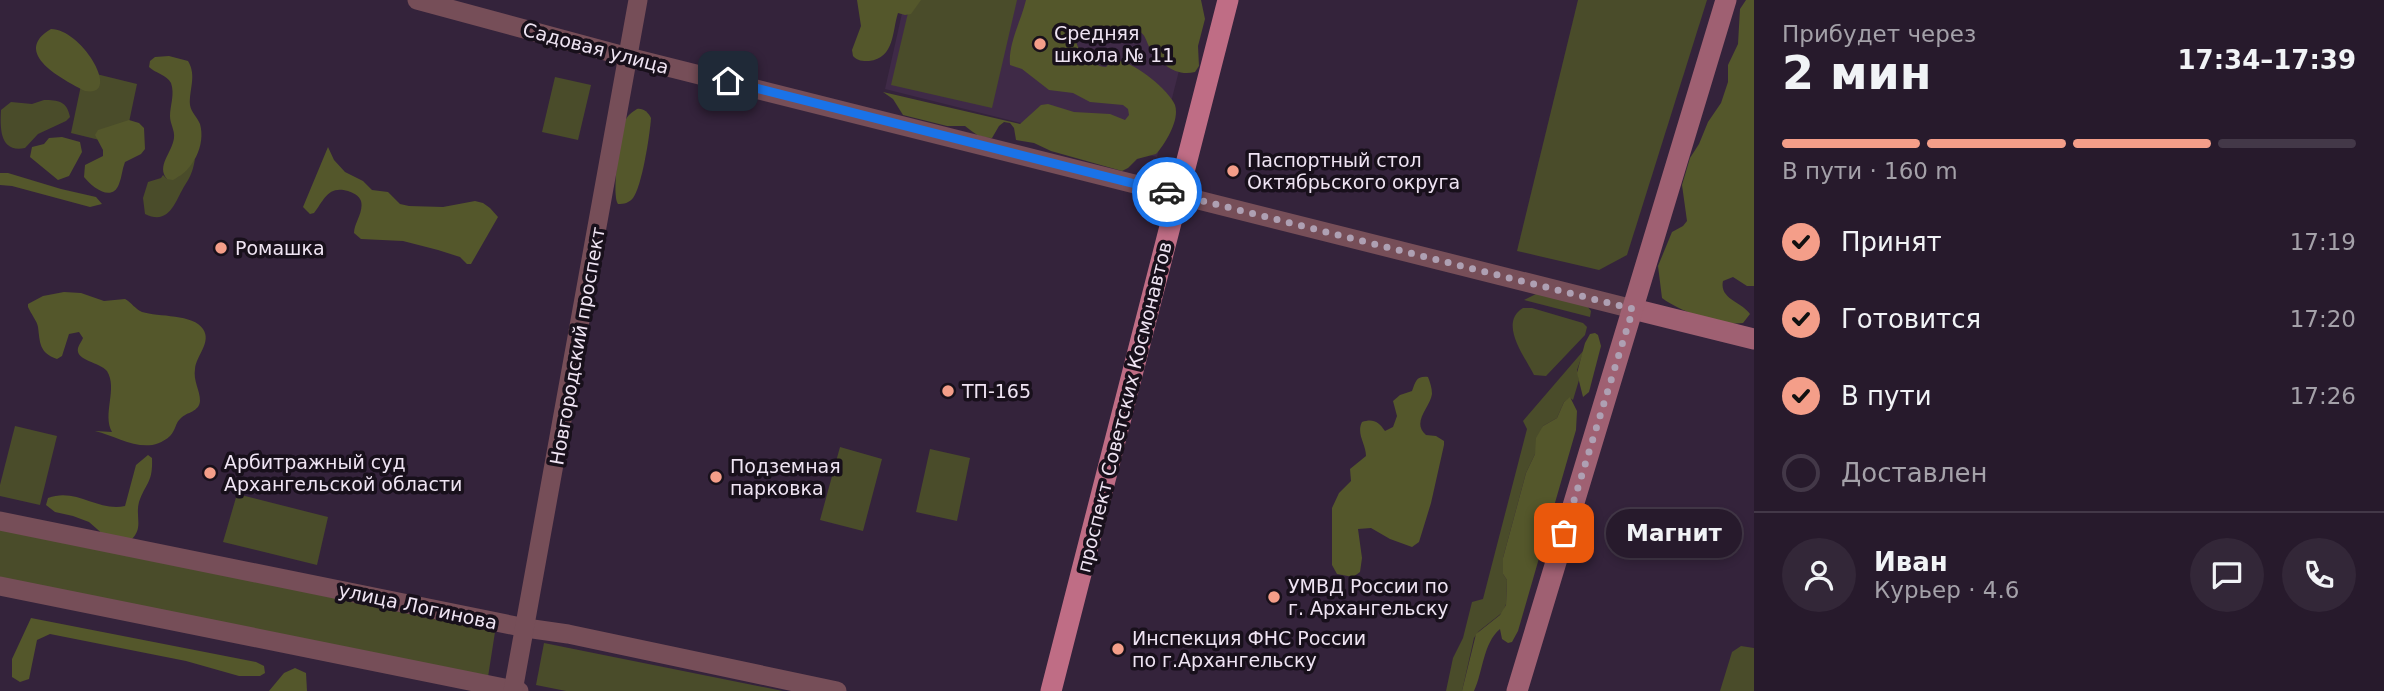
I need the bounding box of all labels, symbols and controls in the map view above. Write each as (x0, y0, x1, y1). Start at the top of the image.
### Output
street label: Садовая улица (521, 18, 671, 78)
text: Прибудет через (1782, 21, 1976, 47)
place label: Средняя школа № 11 (1054, 22, 1174, 66)
marker: Средняя школа № 11 (1032, 36, 1048, 52)
text: 17:34–17:39 (2177, 45, 2356, 75)
text: 2 мин (1782, 46, 1932, 100)
pin (698, 51, 758, 111)
icon: home (709, 62, 747, 100)
place label: Паспортный стол Октябрьского округа (1247, 149, 1460, 193)
courier (1132, 157, 1202, 227)
text: В пути · 160 m (1782, 158, 1958, 184)
marker: Паспортный стол Октябрьского округа (1225, 163, 1241, 179)
icon: car (1148, 173, 1186, 211)
icon: check (1782, 223, 1820, 261)
street label: Новгородский проспект (545, 225, 609, 467)
text: Принят (1841, 227, 1942, 257)
text: 17:19 (2290, 229, 2356, 255)
place label: Ромашка (235, 237, 325, 259)
street label: проспект Советских Космонавтов (1072, 239, 1176, 575)
marker: Ромашка (213, 240, 229, 256)
icon: check (1782, 300, 1820, 338)
text: Готовится (1841, 304, 1981, 334)
text: 17:20 (2290, 306, 2356, 332)
icon: check (1782, 377, 1820, 415)
place label: ТП-165 (961, 380, 1031, 402)
text: В пути (1841, 381, 1932, 411)
marker: ТП-165 (940, 383, 956, 399)
text: 17:26 (2290, 383, 2356, 409)
place label: Арбитражный суд Архангельской области (224, 451, 462, 495)
place label: Подземная парковка (730, 455, 841, 499)
text: Доставлен (1841, 458, 1988, 488)
marker: Арбитражный суд Архангельской области (202, 465, 218, 481)
marker: Подземная парковка (708, 469, 724, 485)
pin (1534, 503, 1594, 563)
callout: Магнит (1606, 508, 1742, 558)
icon: bag (1545, 514, 1583, 552)
text: Магнит (1626, 520, 1722, 546)
button: person (1782, 538, 1856, 612)
button: chat (2190, 538, 2264, 612)
button: phone (2282, 538, 2356, 612)
text: Иван (1874, 547, 1948, 577)
place label: УМВД России по г. Архангельску (1288, 575, 1449, 619)
text: Курьер · 4.6 (1874, 577, 2019, 603)
street label: улица Логинова (337, 578, 499, 634)
marker: УМВД России по г. Архангельску (1266, 589, 1282, 605)
place label: Инспекция ФНС России по г.Архангельску (1132, 627, 1366, 671)
marker: Инспекция ФНС России по г.Архангельску (1110, 641, 1126, 657)

